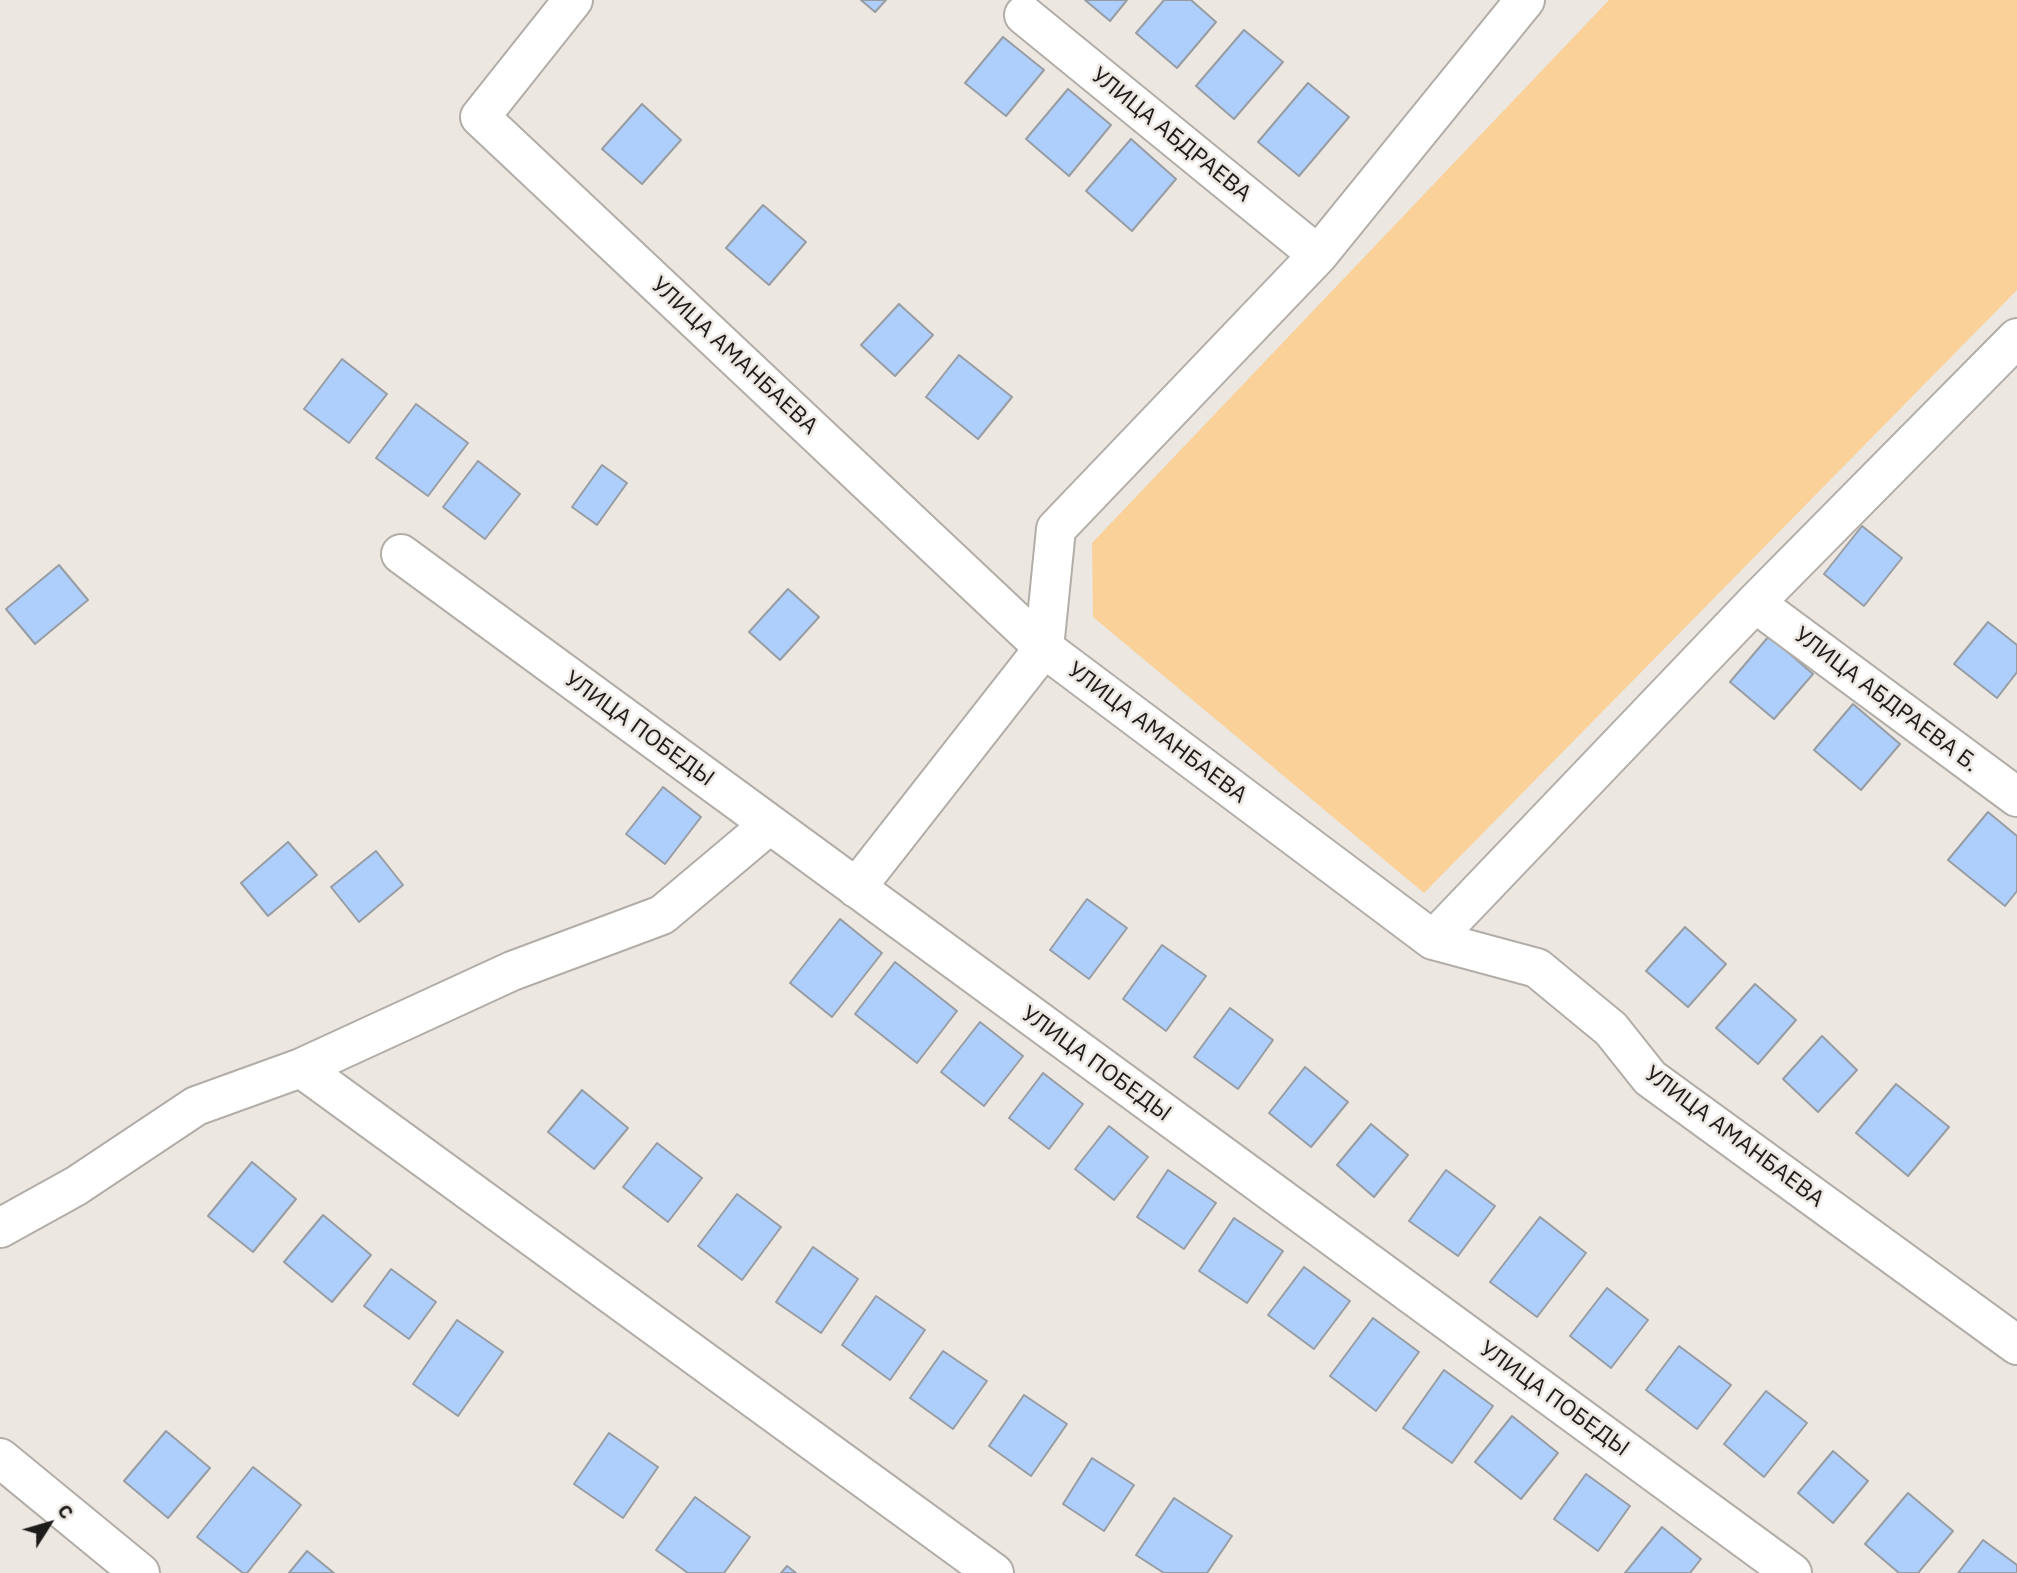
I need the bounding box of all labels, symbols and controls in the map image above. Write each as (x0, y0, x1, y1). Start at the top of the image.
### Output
street label: УЛИЦА АБДРАЕВА (1085, 62, 1257, 208)
street label: УЛИЦА АМАНБАЕВА (645, 272, 823, 440)
street label: УЛИЦА АБДРАЕВА Б. (1788, 622, 1984, 778)
street label: УЛИЦА АМАНБАЕВА (1062, 656, 1252, 810)
street label: УЛИЦА ПОБЕДЫ (559, 665, 719, 793)
street label: УЛИЦА ПОБЕДЫ (1016, 1000, 1176, 1128)
street label: УЛИЦА АМАНБАЕВА (1639, 1060, 1829, 1214)
street label: УЛИЦА ПОБЕДЫ (1474, 1335, 1634, 1463)
north arrow (14, 1489, 84, 1559)
text: С (52, 1499, 79, 1524)

